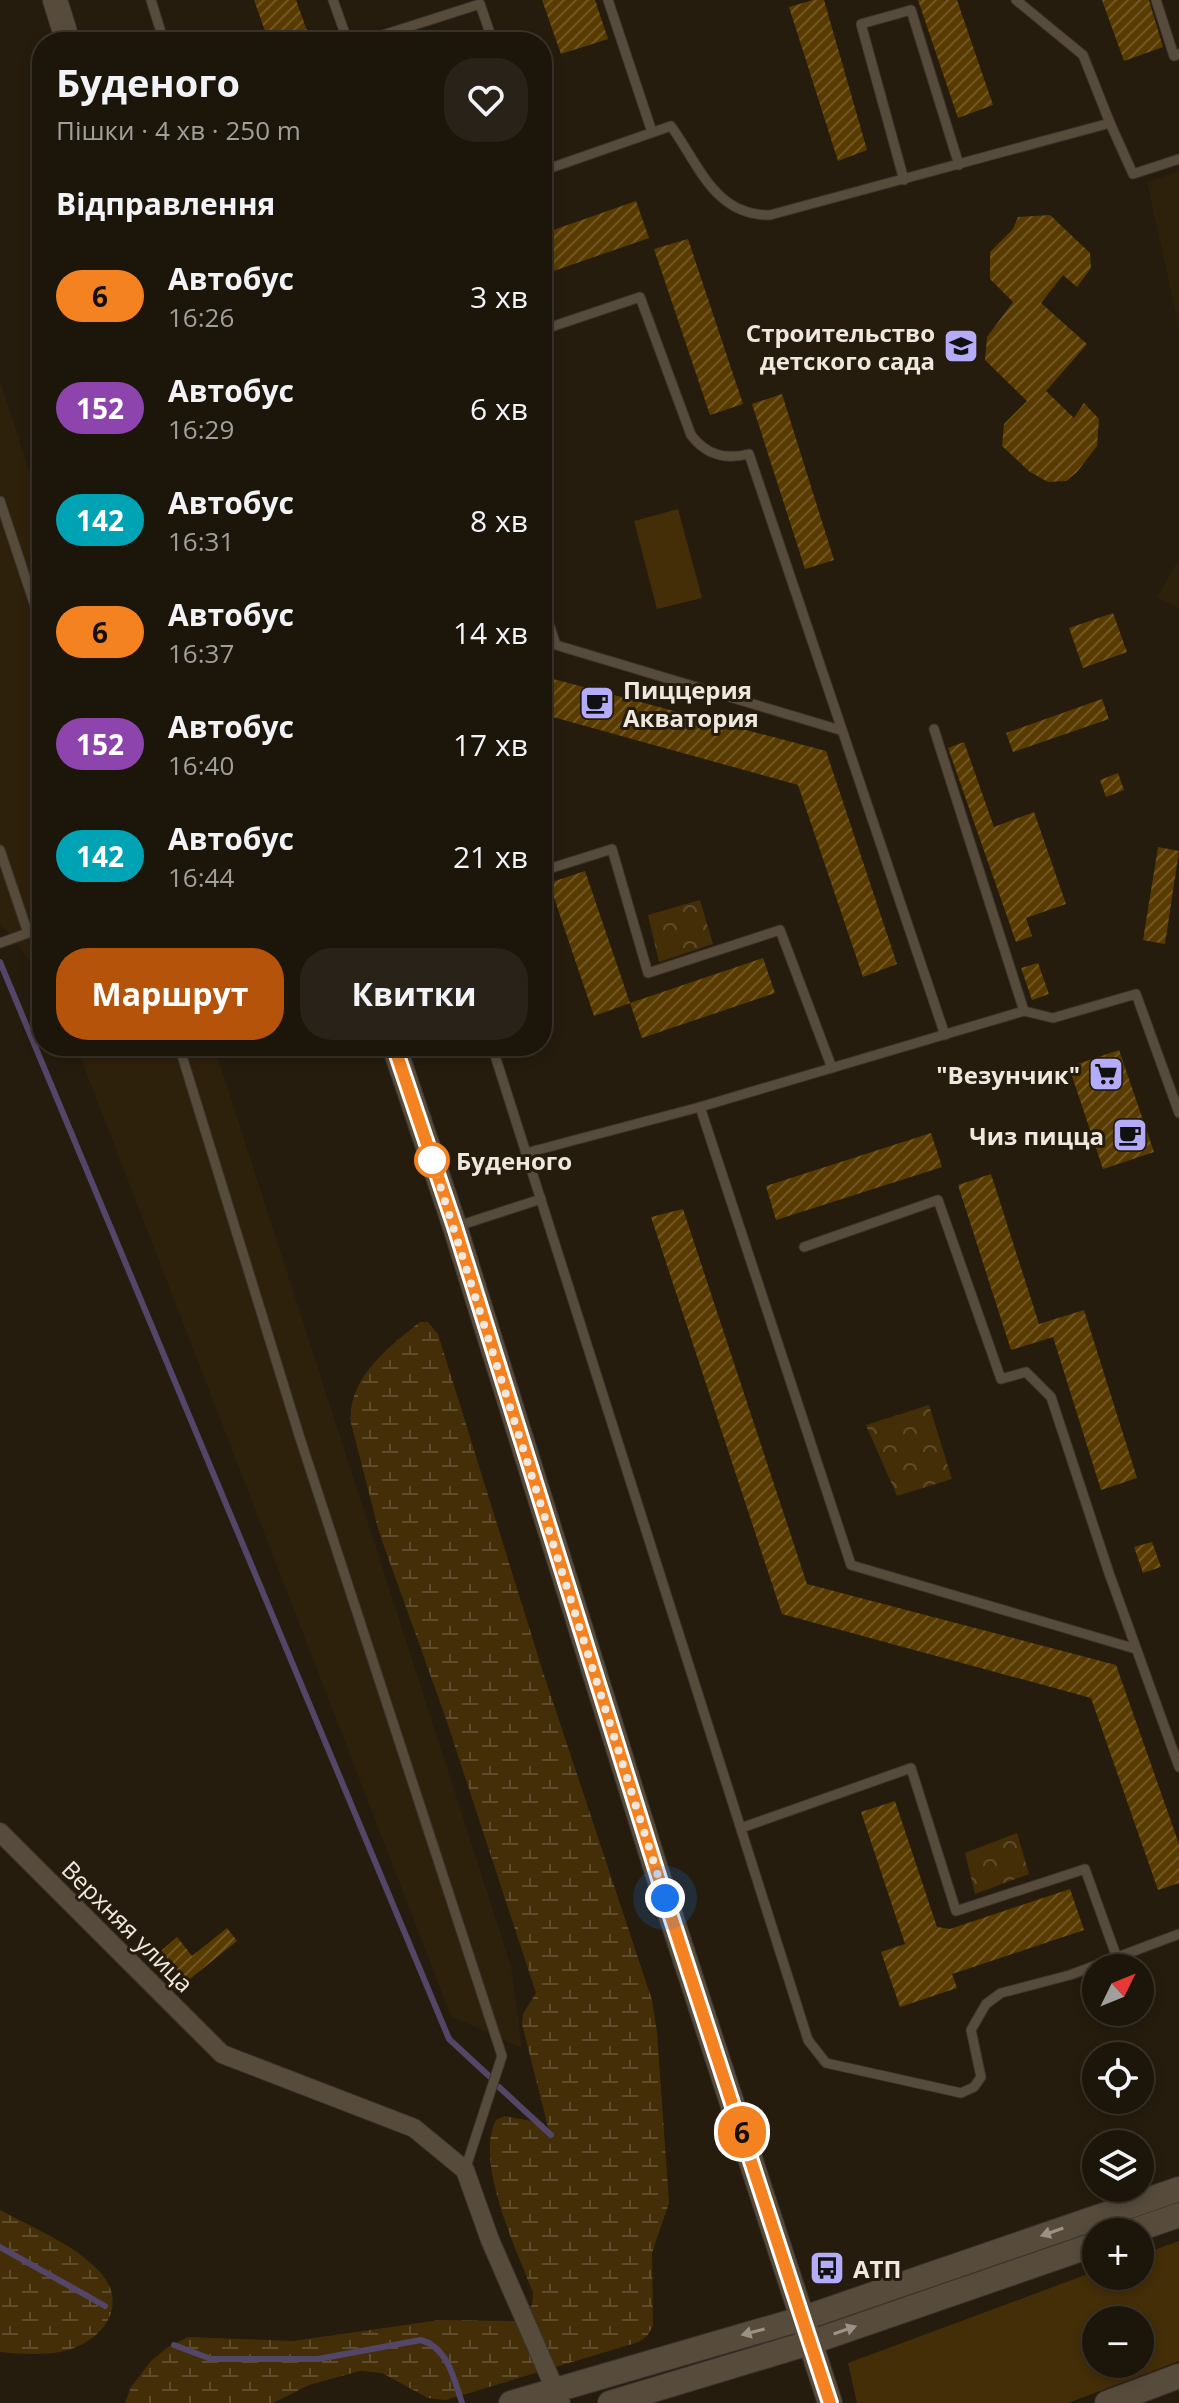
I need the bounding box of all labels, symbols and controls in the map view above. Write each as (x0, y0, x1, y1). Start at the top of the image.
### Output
text: Буденого (56, 56, 240, 108)
button: heart (444, 58, 528, 142)
text: Пішки · 4 хв · 250 m (56, 112, 301, 148)
text: Відправлення (56, 183, 275, 224)
text: Автобус (168, 258, 294, 299)
text: 3 хв (470, 276, 528, 317)
text: 6 (92, 277, 108, 315)
text: 16:26 (168, 299, 234, 335)
place label: Строительство детского сада (746, 316, 935, 377)
school or university icon: Строительство детского сада (942, 327, 980, 365)
text: Автобус (168, 370, 294, 411)
text: 6 хв (470, 388, 528, 429)
text: 152 (76, 389, 124, 427)
text: 16:29 (168, 411, 234, 447)
text: Автобус (168, 482, 294, 523)
text: 8 хв (470, 500, 528, 541)
text: 142 (76, 501, 124, 539)
text: 16:31 (168, 523, 234, 559)
text: Автобус (168, 594, 294, 635)
text: 14 хв (453, 612, 528, 653)
text: 6 (92, 613, 108, 651)
text: 16:37 (168, 635, 234, 671)
place label: Пиццерия Акватория (623, 673, 759, 734)
cafe icon: Пиццерия Акватория (578, 684, 616, 722)
text: Автобус (168, 706, 294, 747)
text: 17 хв (453, 724, 528, 765)
text: 152 (76, 725, 124, 763)
text: 16:40 (168, 747, 234, 783)
text: Автобус (168, 818, 294, 859)
text: 21 хв (453, 836, 528, 877)
text: 142 (76, 837, 124, 875)
text: 16:44 (168, 859, 234, 895)
button: Маршрут (56, 948, 284, 1040)
button: Квитки (300, 948, 528, 1040)
supermarket icon: "Везунчик" (1087, 1055, 1125, 1093)
place label: "Везунчик" (936, 1058, 1080, 1091)
cafe icon: Чиз пицца (1111, 1116, 1149, 1154)
place label: Чиз пицца (969, 1119, 1104, 1152)
marker: Буденого (415, 1143, 449, 1177)
place label: Буденого (456, 1144, 572, 1177)
street label: Верхняя улица (55, 1853, 201, 1999)
your location (645, 1878, 685, 1918)
north arrow (1082, 1954, 1154, 2026)
map controls (1082, 1954, 1154, 2378)
button: locate (1082, 2042, 1154, 2114)
line badge: 6 (716, 2106, 768, 2158)
text: 6 (734, 2113, 750, 2151)
button: layers (1082, 2130, 1154, 2202)
button: + (1082, 2218, 1154, 2290)
one-way arrow (1040, 2227, 1064, 2239)
bus stop icon: АТП (808, 2249, 846, 2287)
place label: АТП (853, 2252, 901, 2285)
button: − (1082, 2306, 1154, 2378)
one-way arrow (834, 2324, 858, 2336)
one-way arrow (740, 2327, 765, 2339)

